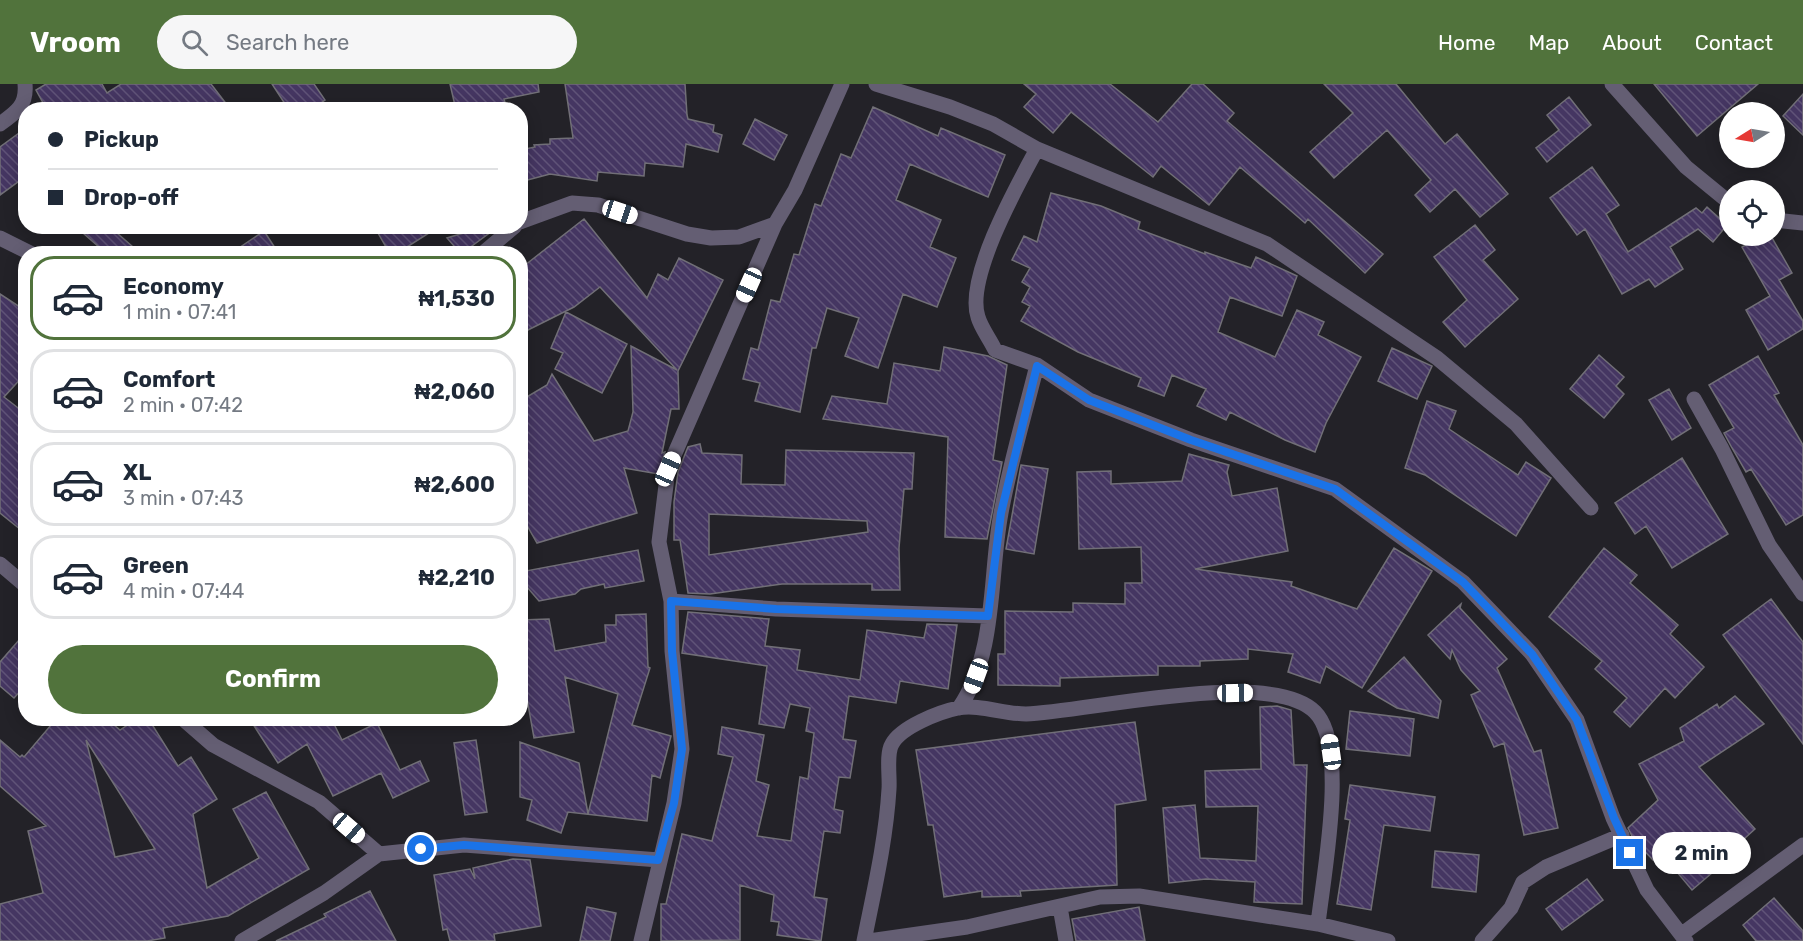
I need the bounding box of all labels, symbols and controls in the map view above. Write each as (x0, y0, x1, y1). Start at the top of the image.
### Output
search box (157, 15, 577, 69)
text: Vroom (30, 26, 121, 59)
icon: search (178, 26, 211, 59)
text: Search here (226, 29, 349, 56)
text: Home (1438, 30, 1495, 55)
text: Map (1528, 30, 1569, 55)
text: About (1602, 30, 1662, 55)
text: Contact (1695, 30, 1773, 55)
north arrow (1719, 102, 1785, 168)
map controls (1719, 102, 1785, 246)
text: Pickup (84, 126, 159, 153)
button: locate (1719, 180, 1785, 246)
text: Drop-off (84, 184, 179, 211)
car (600, 198, 640, 226)
car (733, 265, 765, 305)
icon: car (51, 271, 105, 325)
text: Economy (123, 273, 224, 300)
text: ₦1,530 (418, 285, 495, 312)
text: 1 min · 07:41 (123, 300, 236, 324)
icon: car (51, 364, 105, 418)
text: Comfort (123, 366, 215, 393)
text: ₦2,060 (415, 378, 495, 405)
text: 2 min · 07:42 (123, 393, 243, 417)
car (652, 449, 684, 489)
icon: car (51, 457, 105, 511)
text: XL (123, 459, 151, 486)
text: ₦2,600 (415, 471, 495, 498)
text: 3 min · 07:43 (123, 486, 244, 510)
icon: car (51, 550, 105, 604)
text: Green (123, 552, 189, 579)
text: ₦2,210 (419, 564, 495, 591)
text: 4 min · 07:44 (123, 579, 244, 603)
button: Confirm (48, 645, 498, 714)
car (961, 656, 991, 696)
car (1217, 684, 1253, 702)
car (1320, 733, 1342, 771)
car (330, 809, 368, 847)
callout: 2 min (1651, 832, 1750, 874)
route start (407, 835, 434, 862)
route end (1616, 839, 1643, 866)
text: 2 min (1674, 841, 1729, 865)

